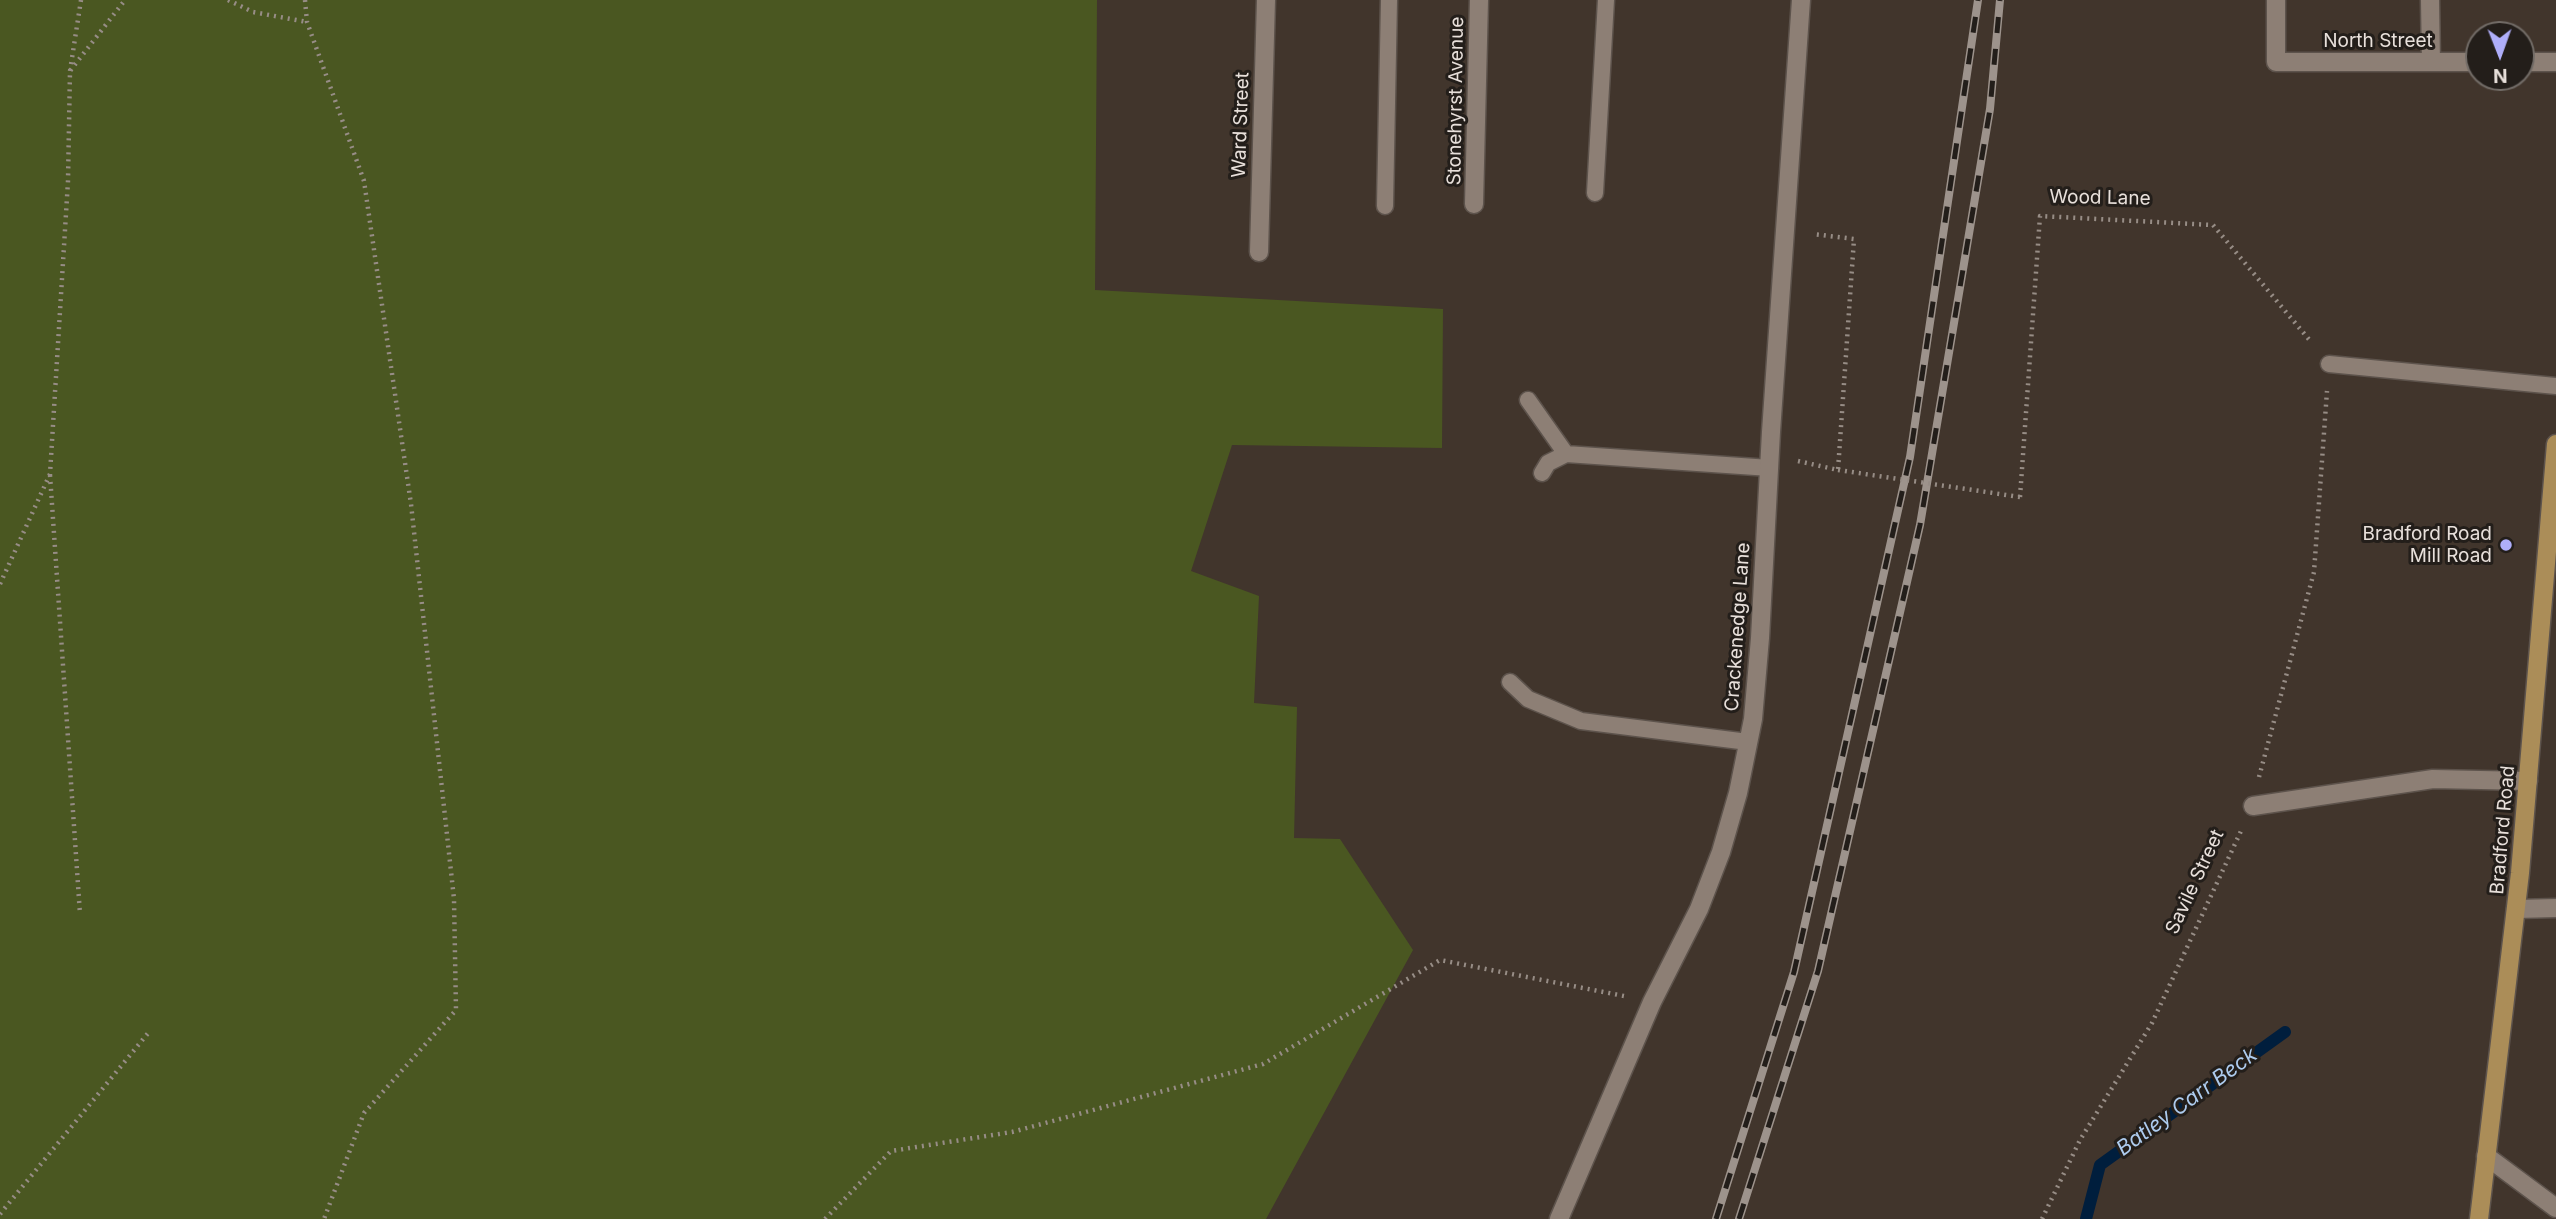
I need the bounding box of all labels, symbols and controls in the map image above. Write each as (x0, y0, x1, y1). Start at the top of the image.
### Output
street label: Stonehyrst Avenue (1443, 16, 1469, 186)
north arrow (2465, 21, 2535, 91)
street label: North Street (2323, 30, 2433, 52)
text: N (2493, 64, 2508, 87)
street label: Ward Street (1228, 72, 1254, 178)
street label: Wood Lane (2049, 186, 2151, 210)
place label: Bradford Road Mill Road (2363, 523, 2492, 567)
marker: Bradford Road Mill Road (2498, 537, 2514, 553)
street label: Crackenedge Lane (1721, 542, 1755, 712)
street label: Bradford Road (2486, 765, 2520, 895)
street label: Savile Street (2161, 826, 2229, 938)
water label: Batley Carr Beck (2112, 1043, 2262, 1161)

